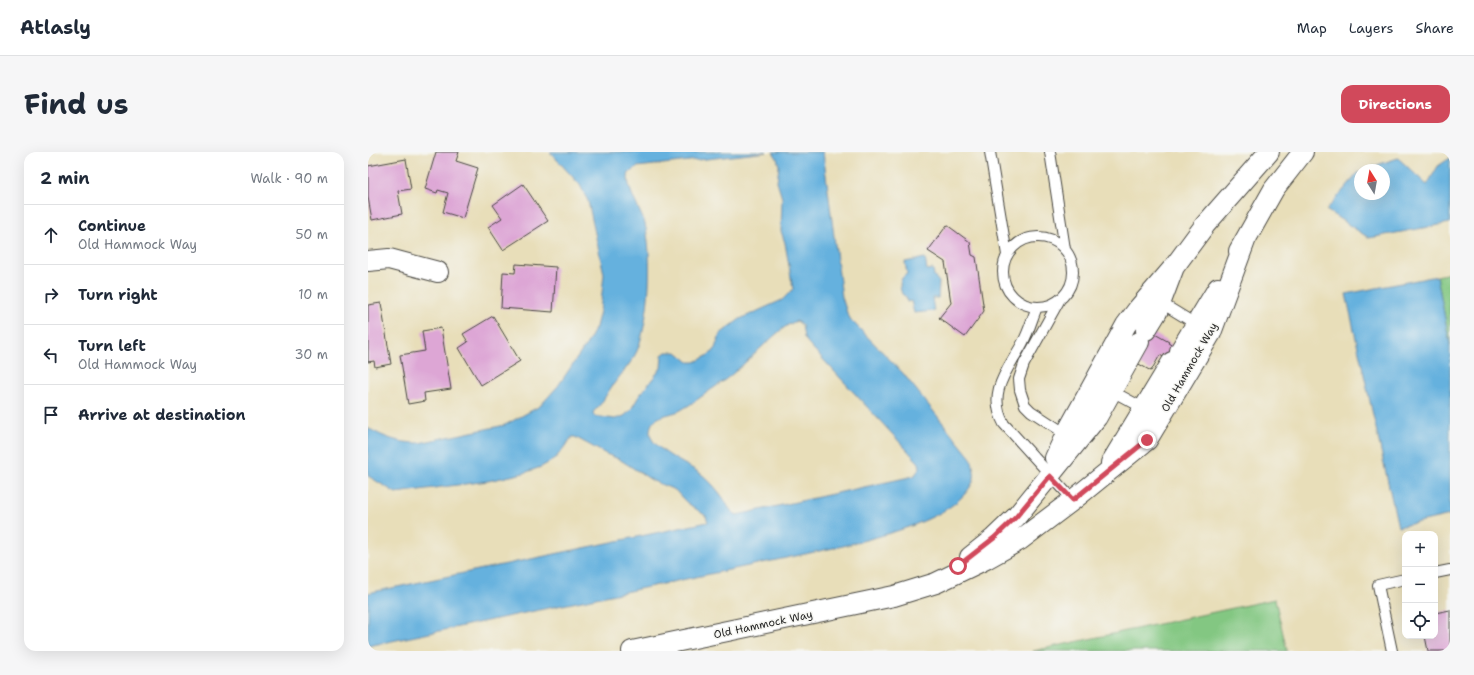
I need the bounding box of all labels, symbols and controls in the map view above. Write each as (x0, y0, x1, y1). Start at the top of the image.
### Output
text: Atlasly (20, 15, 91, 40)
text: Map (1297, 19, 1327, 37)
text: Layers (1349, 19, 1393, 37)
text: Share (1415, 19, 1454, 37)
text: Find us (24, 85, 129, 123)
button: Directions (1341, 85, 1450, 123)
north arrow (1354, 164, 1390, 200)
text: 2 min (40, 167, 90, 189)
text: Walk · 90 m (250, 170, 328, 187)
text: Continue (78, 216, 146, 236)
icon: ahead (40, 224, 62, 246)
text: 50 m (295, 226, 328, 243)
text: Old Hammock Way (78, 236, 197, 253)
icon: right (40, 284, 62, 306)
text: Turn right (78, 285, 158, 305)
text: 10 m (298, 286, 328, 303)
street label: Old Hammock Way (1158, 320, 1221, 415)
text: Turn left (78, 336, 146, 356)
icon: left (40, 344, 62, 366)
text: 30 m (294, 346, 328, 363)
text: Old Hammock Way (78, 356, 197, 373)
icon: arrive (40, 404, 62, 426)
text: Arrive at destination (78, 405, 246, 425)
route end (1138, 431, 1156, 449)
map controls (1402, 531, 1438, 639)
button: + (1402, 531, 1438, 567)
route start (949, 557, 967, 575)
button: − (1402, 567, 1438, 603)
button: locate (1402, 603, 1438, 639)
street label: Old Hammock Way (712, 607, 814, 642)

